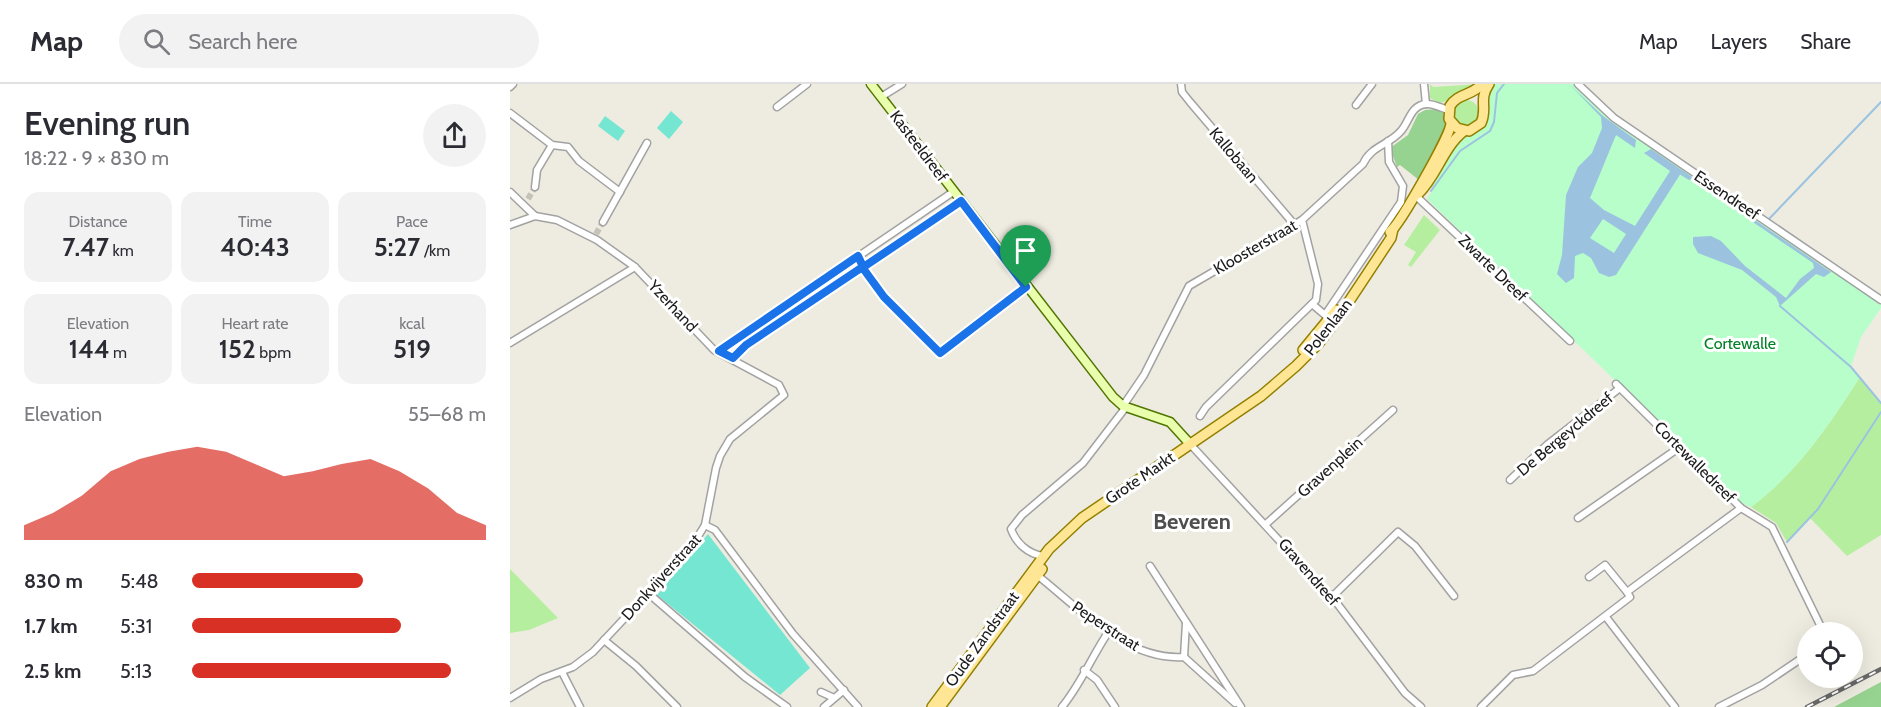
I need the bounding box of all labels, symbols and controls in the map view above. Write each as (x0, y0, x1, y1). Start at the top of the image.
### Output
search box (119, 14, 539, 68)
text: Map (30, 24, 83, 58)
icon: search (140, 25, 173, 58)
text: Search here (188, 28, 297, 55)
text: Map (1639, 29, 1678, 54)
text: Layers (1711, 29, 1767, 54)
text: Share (1800, 29, 1851, 54)
text: Evening run (24, 103, 190, 143)
button: share (423, 104, 486, 167)
street label: Kasteeldreef (886, 107, 952, 186)
street label: Kallobaan (1205, 124, 1263, 186)
text: 18:22 · 9 × 830 m (24, 146, 169, 170)
street label: Essendreef (1691, 166, 1764, 224)
text: Distance (69, 212, 127, 231)
text: Time (238, 212, 272, 231)
text: Pace (396, 212, 428, 231)
street label: Kloosterstraat (1210, 215, 1301, 279)
pin (1000, 225, 1051, 287)
text: 7.47 (62, 231, 109, 263)
text: 40:43 (220, 231, 290, 263)
text: 5:27 (374, 231, 420, 263)
street label: Zwarte Dreef (1455, 231, 1532, 306)
icon: arrive (1009, 234, 1042, 267)
text: km (109, 241, 134, 260)
text: /km (420, 241, 450, 260)
street label: Yzerhand (644, 276, 702, 336)
street label: Polenlaan (1300, 295, 1356, 359)
text: Elevation (67, 314, 129, 333)
text: Heart rate (222, 314, 288, 333)
text: kcal (399, 314, 425, 333)
text: 144 (69, 333, 110, 365)
text: 152 (219, 333, 256, 365)
text: 519 (393, 333, 431, 365)
park label: Cortewalle (1704, 334, 1776, 353)
text: m (110, 343, 127, 362)
text: bpm (256, 343, 291, 362)
street label: De Bergeyckdreef (1513, 388, 1617, 480)
text: Elevation (24, 402, 102, 426)
text: 55–68 m (408, 402, 486, 426)
street label: Cortewalledreef (1650, 417, 1740, 507)
street label: Gravenplein (1294, 433, 1366, 501)
street label: Grote Markt (1102, 448, 1179, 508)
district label: Beveren (1153, 508, 1231, 535)
street label: Donkvijverstraat (617, 529, 705, 624)
street label: Gravendreef (1275, 534, 1344, 610)
text: 830 m (24, 569, 83, 593)
text: 5:48 (120, 569, 159, 593)
street label: Oude Zandstraat (941, 587, 1023, 690)
street label: Peperstraat (1069, 597, 1144, 655)
text: 1.7 km (24, 614, 78, 638)
text: 5:31 (120, 614, 152, 638)
map controls (1797, 622, 1863, 688)
button: locate (1797, 622, 1863, 688)
text: 2.5 km (24, 659, 81, 683)
text: 5:13 (120, 659, 152, 683)

